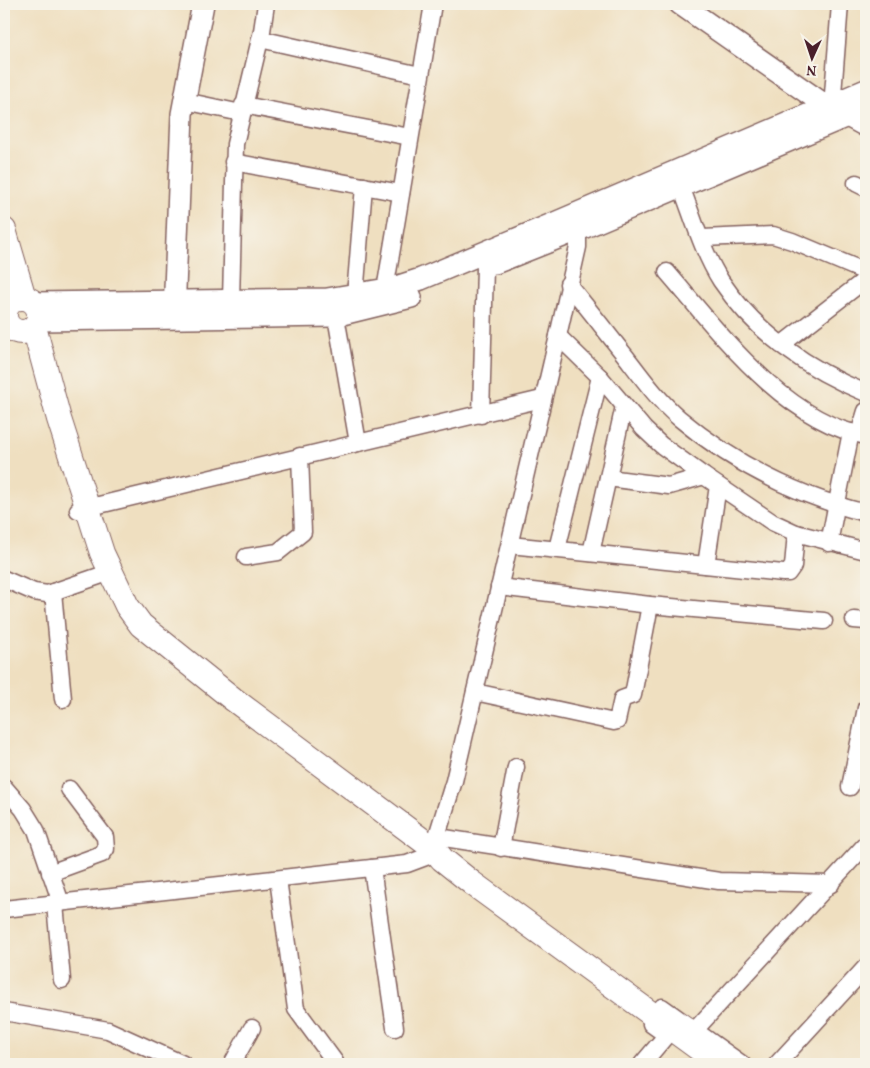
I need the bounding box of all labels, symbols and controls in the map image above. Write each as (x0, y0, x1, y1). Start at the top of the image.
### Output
north arrow (788, 32, 838, 82)
text: N (806, 60, 817, 79)

